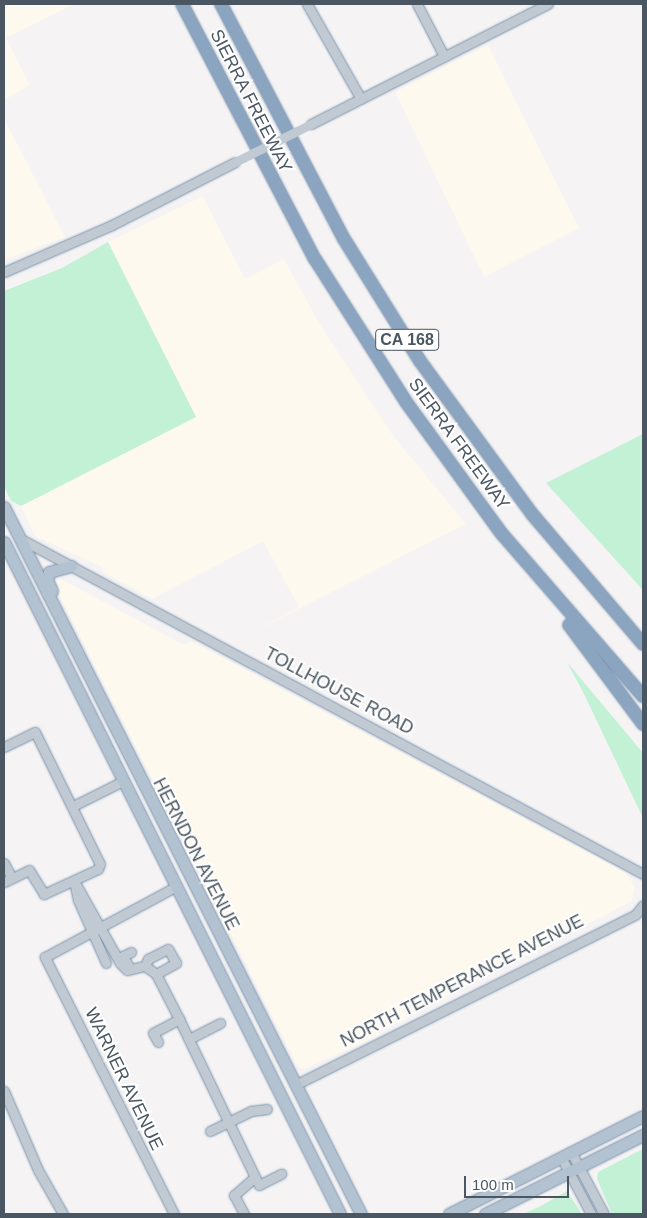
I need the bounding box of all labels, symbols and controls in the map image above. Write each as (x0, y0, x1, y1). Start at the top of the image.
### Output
street label: SIERRA FREEWAY (205, 25, 297, 177)
road number: CA 168 (374, 326, 440, 354)
street label: SIERRA FREEWAY (404, 373, 514, 515)
street label: TOLLHOUSE ROAD (261, 643, 417, 739)
street label: HERNDON AVENUE (148, 774, 244, 934)
street label: NORTH TEMPERANCE AVENUE (336, 910, 588, 1052)
street label: WARNER AVENUE (80, 1004, 168, 1154)
scale bar (467, 1166, 572, 1198)
text: 100 m (472, 1176, 514, 1193)

